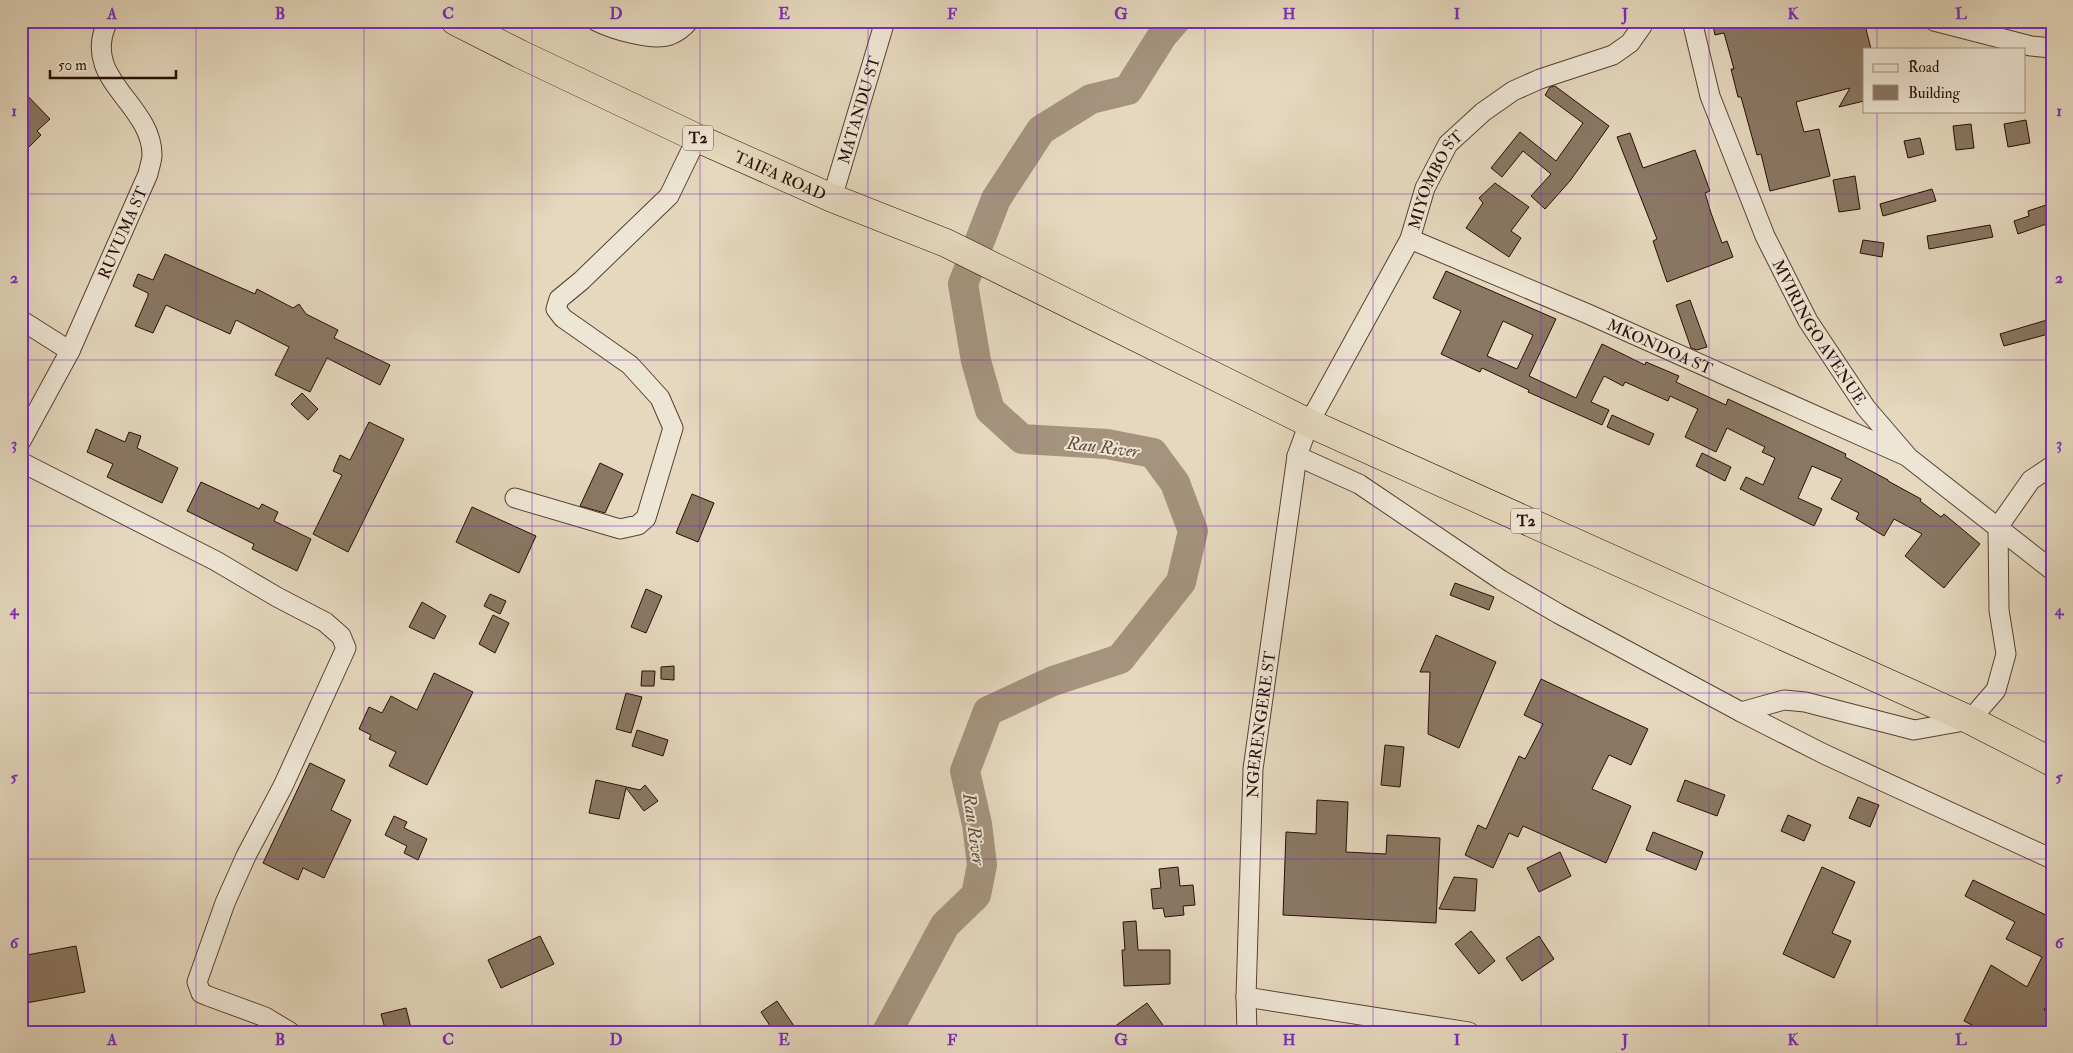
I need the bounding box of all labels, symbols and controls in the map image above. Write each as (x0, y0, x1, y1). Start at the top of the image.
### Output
text: A (106, 4, 118, 24)
text: B (275, 4, 285, 24)
text: C (442, 4, 454, 24)
text: D (609, 4, 623, 24)
text: E (778, 4, 790, 24)
text: F (947, 4, 957, 24)
text: G (1114, 4, 1128, 24)
text: H (1282, 4, 1296, 24)
text: I (1454, 4, 1461, 24)
text: J (1621, 4, 1629, 25)
text: K (1787, 4, 1799, 24)
text: L (1955, 4, 1967, 24)
scale bar (50, 48, 176, 80)
legend (1863, 48, 2026, 112)
street label: MATANDU ST (834, 54, 885, 166)
text: 50 m (58, 56, 87, 75)
text: Road (1908, 58, 1940, 77)
text: Building (1908, 84, 1960, 103)
text: 1 (11, 101, 17, 121)
text: 1 (2056, 101, 2062, 121)
road number: T2 (683, 126, 713, 150)
street label: MIYOMBO ST (1404, 126, 1467, 232)
street label: TAIFA ROAD (731, 147, 829, 205)
street label: RUVUMA ST (94, 183, 152, 282)
street label: MVIRINGO AVENUE (1767, 256, 1870, 409)
text: 2 (10, 268, 18, 288)
text: 2 (2055, 268, 2063, 288)
street label: MKONDOA ST (1604, 315, 1716, 379)
water label: Rau River (1065, 432, 1142, 463)
text: 3 (11, 434, 17, 454)
text: 3 (2056, 434, 2062, 454)
road number: T2 (1511, 508, 1541, 534)
text: 4 (9, 600, 20, 620)
text: 4 (2054, 600, 2065, 620)
street label: NGERENGERE ST (1243, 650, 1280, 799)
text: 5 (10, 767, 18, 787)
text: 5 (2055, 767, 2063, 787)
water label: Rau River (957, 791, 990, 868)
text: 6 (10, 933, 20, 953)
text: 6 (2055, 933, 2065, 953)
text: A (106, 1030, 118, 1050)
text: B (275, 1030, 285, 1050)
text: C (442, 1030, 454, 1050)
text: D (609, 1030, 623, 1050)
text: E (778, 1030, 790, 1050)
text: F (947, 1030, 957, 1050)
text: G (1114, 1030, 1128, 1050)
text: H (1282, 1030, 1296, 1050)
text: I (1454, 1030, 1461, 1050)
text: J (1621, 1030, 1629, 1051)
text: K (1787, 1030, 1799, 1050)
text: L (1955, 1030, 1967, 1050)

